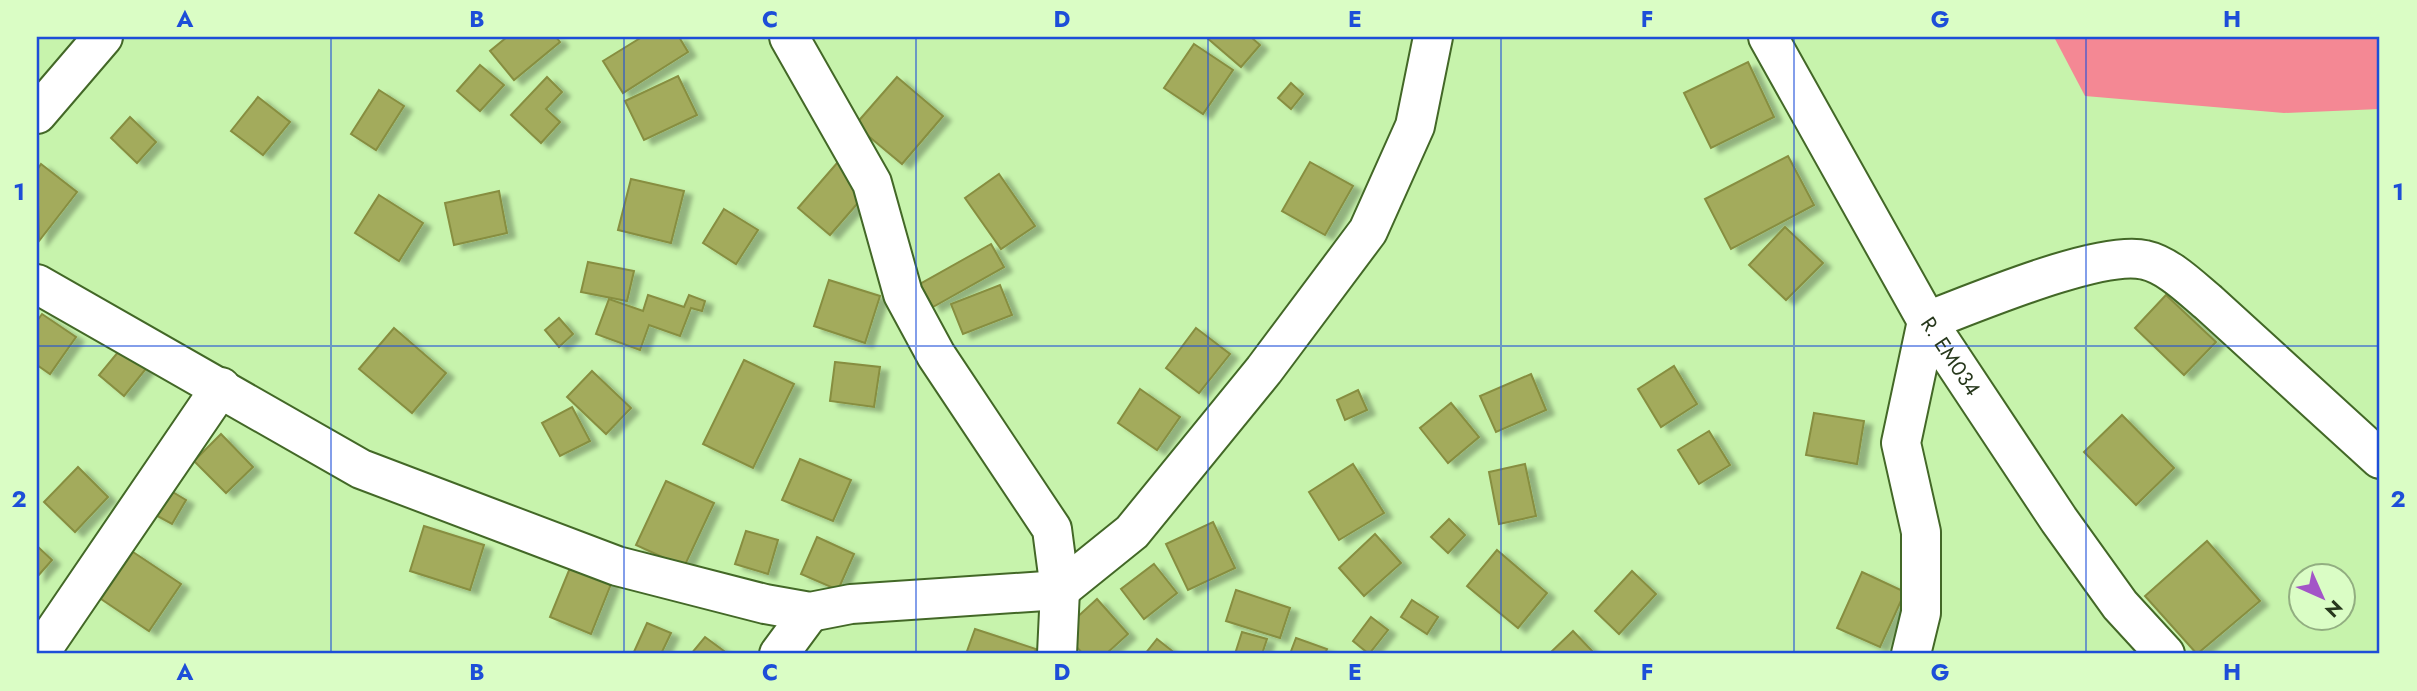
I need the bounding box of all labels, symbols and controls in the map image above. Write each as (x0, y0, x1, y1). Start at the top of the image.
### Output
text: A (176, 2, 194, 36)
text: B (469, 2, 485, 36)
text: C (762, 2, 778, 36)
text: D (1054, 2, 1071, 36)
text: E (1348, 2, 1362, 36)
text: F (1641, 2, 1653, 36)
text: G (1931, 2, 1949, 36)
text: H (2223, 2, 2241, 36)
text: 1 (13, 175, 25, 209)
text: 1 (2392, 175, 2404, 209)
street label: R. EM034 (1913, 311, 1988, 402)
text: 2 (11, 482, 27, 516)
text: 2 (2390, 482, 2406, 516)
north arrow (2288, 562, 2358, 632)
text: N (2319, 594, 2349, 624)
text: A (176, 655, 194, 689)
text: B (469, 655, 485, 689)
text: C (762, 655, 778, 689)
text: D (1054, 655, 1071, 689)
text: E (1348, 655, 1362, 689)
text: F (1641, 655, 1653, 689)
text: G (1931, 655, 1949, 689)
text: H (2223, 655, 2241, 689)

